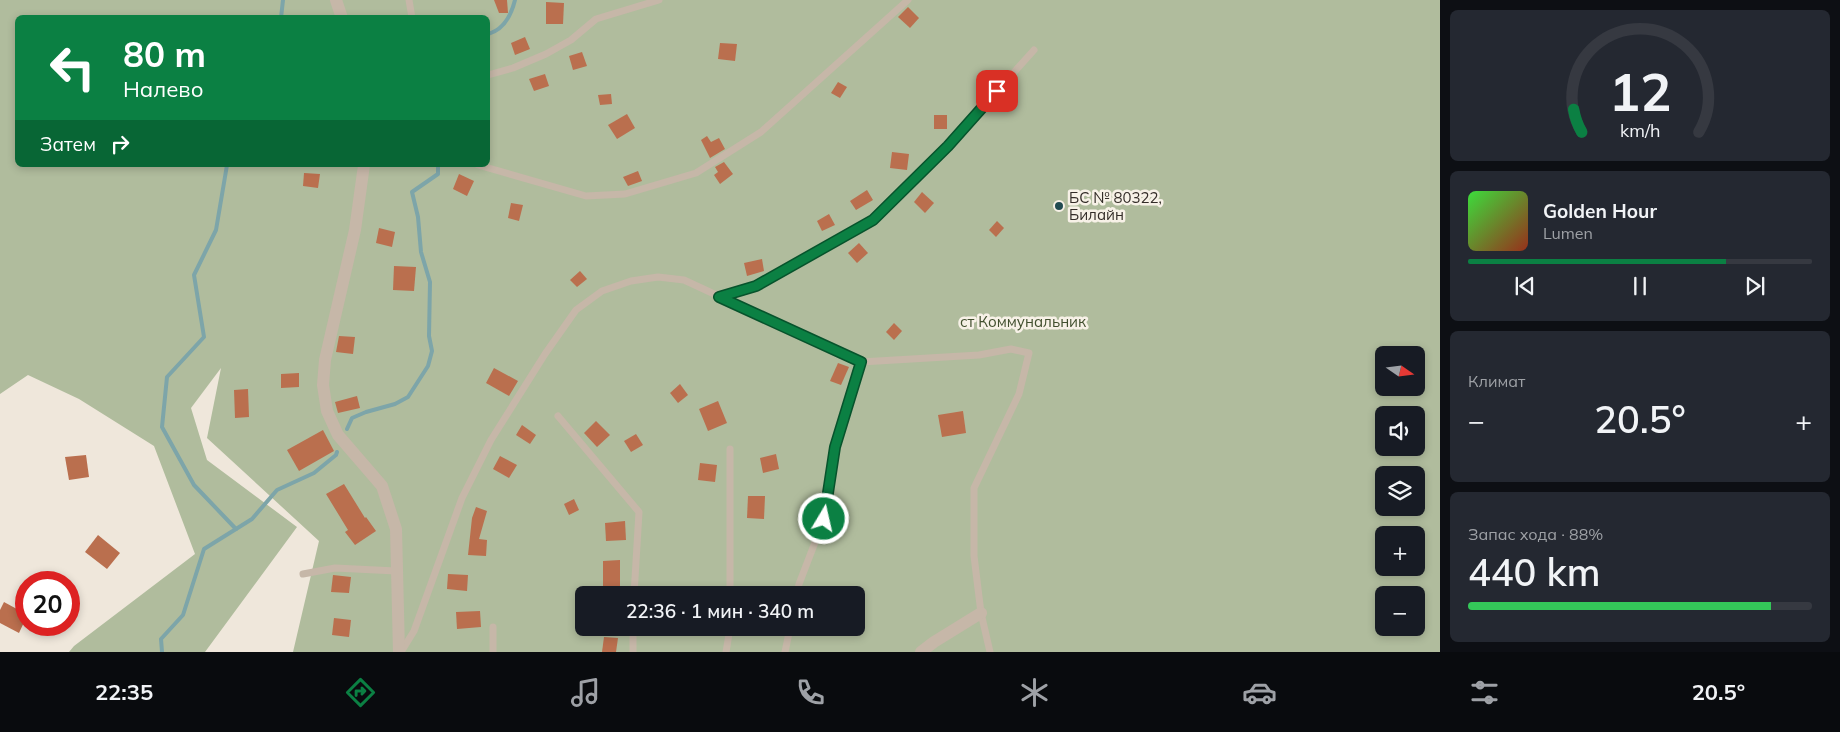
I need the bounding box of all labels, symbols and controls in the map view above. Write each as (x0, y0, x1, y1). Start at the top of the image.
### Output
text: 80 m (123, 32, 206, 76)
icon: left (40, 35, 105, 100)
text: 12 (1609, 59, 1671, 124)
pin (976, 70, 1018, 112)
text: Налево (123, 75, 203, 103)
icon: arrive (983, 77, 1011, 105)
text: km/h (1620, 119, 1660, 141)
icon: right (106, 130, 134, 158)
text: Затем (40, 132, 96, 156)
place label: БС № 80322, Билайн (1069, 188, 1162, 224)
text: Golden Hour (1543, 199, 1657, 223)
marker: БС № 80322, Билайн (1053, 200, 1065, 212)
text: Lumen (1543, 223, 1593, 243)
icon: previous (1511, 272, 1539, 300)
icon: pause (1626, 272, 1654, 300)
icon: next (1741, 272, 1769, 300)
park label: ст Коммунальник (960, 312, 1087, 331)
north arrow (1375, 346, 1425, 396)
map controls (1375, 346, 1425, 636)
text: Климат (1468, 371, 1525, 391)
text: 20.5° (1594, 395, 1686, 443)
text: − (1468, 403, 1485, 438)
text: + (1795, 403, 1812, 438)
button: sound (1375, 406, 1425, 456)
button: layers (1375, 466, 1425, 516)
position arrow (797, 492, 849, 544)
text: Запас хода · 88% (1468, 524, 1603, 544)
button: + (1375, 526, 1425, 576)
text: 440 km (1468, 548, 1601, 596)
speed limit sign: 20 (15, 571, 80, 636)
button: − (1375, 586, 1425, 636)
text: 22:36 · 1 мин · 340 m (626, 599, 814, 623)
icon: directions (343, 675, 378, 710)
icon: music (568, 675, 603, 710)
icon: phone (793, 675, 828, 710)
icon: climate (1017, 675, 1052, 710)
icon: car (1242, 675, 1277, 710)
icon: filters (1467, 675, 1502, 710)
text: 22:35 (95, 678, 153, 706)
text: 20.5° (1692, 678, 1745, 706)

